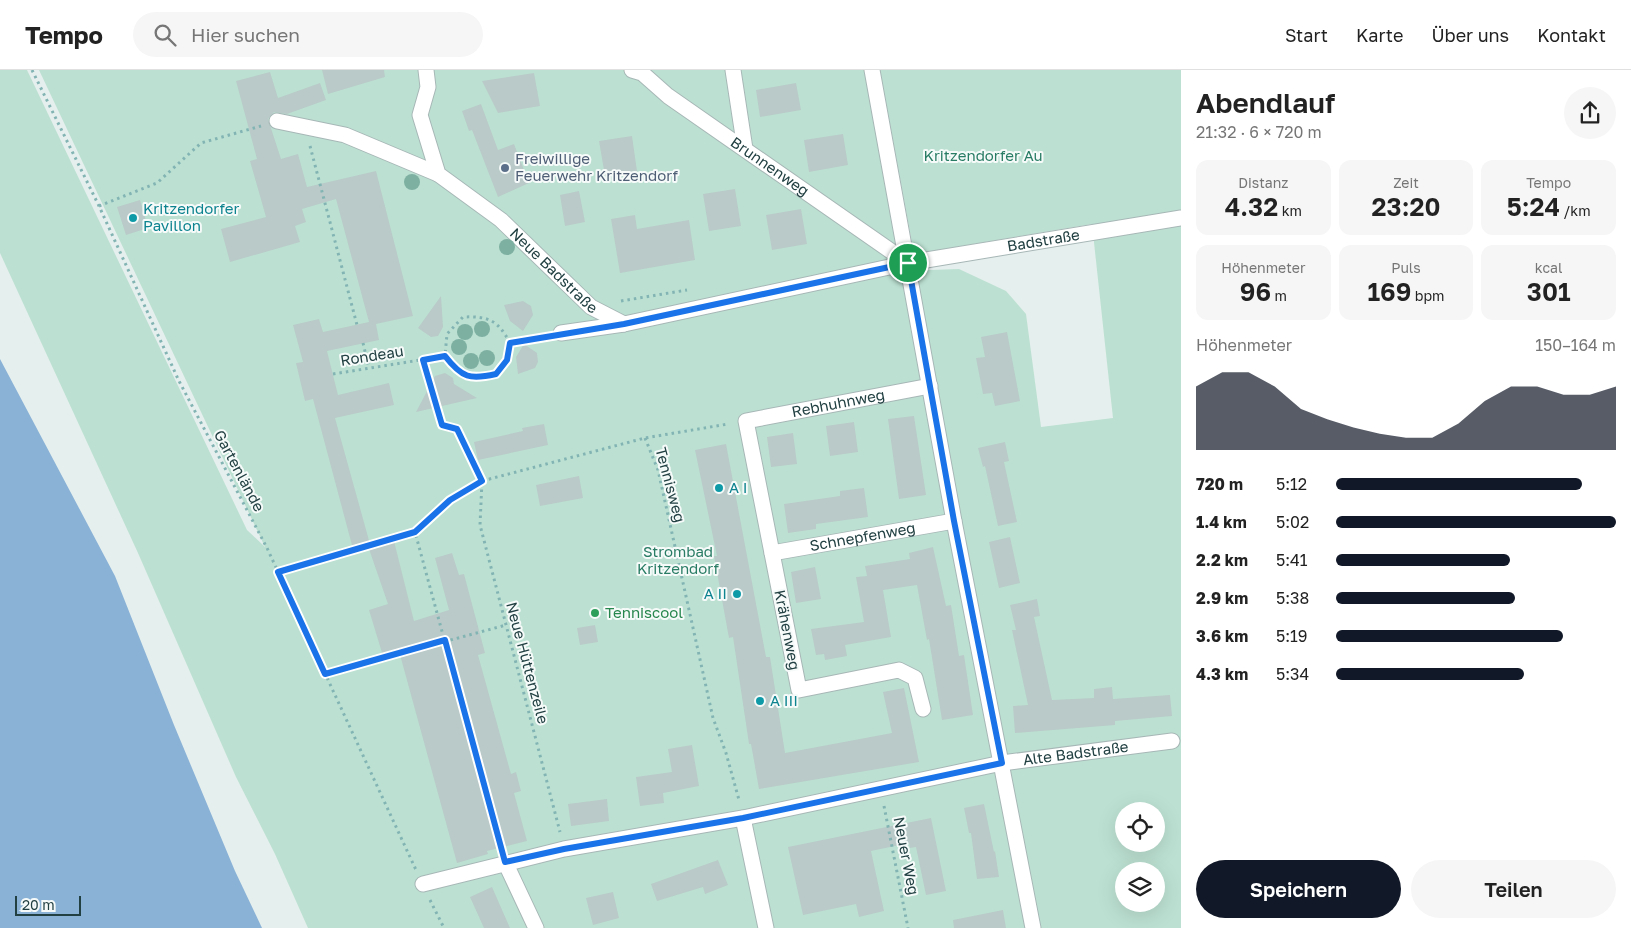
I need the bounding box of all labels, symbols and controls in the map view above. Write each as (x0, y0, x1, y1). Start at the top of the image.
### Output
search box (133, 12, 483, 57)
text: Tempo (25, 20, 103, 49)
icon: search (151, 21, 179, 49)
text: Hier suchen (191, 23, 300, 46)
text: Start (1285, 24, 1328, 46)
text: Karte (1356, 24, 1403, 46)
text: Über uns (1431, 24, 1509, 46)
text: Kontakt (1537, 24, 1606, 46)
text: Abendlauf (1196, 86, 1335, 119)
button: share (1564, 87, 1616, 139)
text: 21:32 · 6 × 720 m (1196, 122, 1322, 142)
street label: Brunnenweg (728, 132, 813, 199)
park label: Kritzendorfer Au (924, 146, 1042, 164)
place label: Freiwillige Feuerwehr Kritzendorf (515, 149, 678, 184)
marker: Freiwillige Feuerwehr Kritzendorf (499, 162, 511, 174)
text: Distanz (1238, 174, 1288, 191)
text: Zeit (1393, 174, 1419, 191)
text: Tempo (1526, 174, 1571, 191)
text: 4.32 (1225, 191, 1278, 222)
text: 23:20 (1372, 191, 1440, 222)
text: 5:24 (1507, 191, 1560, 222)
place label: Kritzendorfer Pavillon (143, 199, 239, 234)
text: km (1278, 202, 1302, 219)
text: /km (1560, 202, 1591, 219)
marker: Kritzendorfer Pavillon (127, 212, 139, 224)
street label: Neue Badstraße (507, 224, 601, 317)
street label: Badstraße (1006, 225, 1081, 255)
pin (887, 242, 929, 284)
icon: arrive (894, 249, 922, 277)
text: Höhenmeter (1221, 259, 1305, 276)
text: Puls (1391, 259, 1421, 276)
text: kcal (1535, 259, 1562, 276)
text: 96 (1240, 276, 1271, 307)
text: 169 (1368, 276, 1411, 307)
text: 301 (1527, 276, 1571, 307)
text: m (1271, 287, 1287, 304)
text: bpm (1411, 287, 1444, 304)
text: Höhenmeter (1196, 335, 1292, 355)
text: 150–164 m (1535, 335, 1616, 355)
street label: Rondeau (339, 341, 405, 369)
street label: Rebhuhnweg (790, 385, 886, 420)
street label: Gartenlände (211, 427, 269, 515)
street label: Tennisweg (652, 445, 690, 524)
text: 720 m (1196, 474, 1243, 494)
text: 5:12 (1276, 474, 1307, 494)
place label: A I (729, 478, 748, 496)
marker: A I (713, 482, 725, 494)
text: 1.4 km (1196, 512, 1247, 532)
text: 5:02 (1276, 512, 1309, 532)
street label: Schnepfenweg (808, 518, 917, 554)
park label: Strombad Kritzendorf (637, 542, 719, 577)
text: 2.2 km (1196, 550, 1248, 570)
text: 5:41 (1276, 550, 1308, 570)
place label: A II (704, 584, 727, 602)
marker: A II (731, 588, 743, 600)
street label: Krähenweg (771, 588, 805, 672)
text: 2.9 km (1196, 588, 1248, 608)
text: 5:38 (1276, 588, 1309, 608)
street label: Neue Hüttenzeile (503, 600, 553, 726)
place label: Tenniscool (605, 603, 683, 621)
marker: Tenniscool (589, 607, 601, 619)
text: 3.6 km (1196, 626, 1248, 646)
text: 5:19 (1276, 626, 1308, 646)
text: 4.3 km (1196, 664, 1248, 684)
text: 5:34 (1276, 664, 1309, 684)
place label: A III (770, 691, 798, 709)
marker: A III (754, 695, 766, 707)
street label: Alte Badstraße (1022, 737, 1130, 768)
map controls (1115, 802, 1165, 912)
button: locate (1115, 802, 1165, 852)
street label: Neuer Weg (891, 815, 923, 896)
button: Speichern (1196, 860, 1401, 918)
button: Teilen (1411, 860, 1616, 918)
button: layers (1115, 862, 1165, 912)
scale bar (15, 893, 81, 916)
text: 20 m (22, 896, 55, 913)

